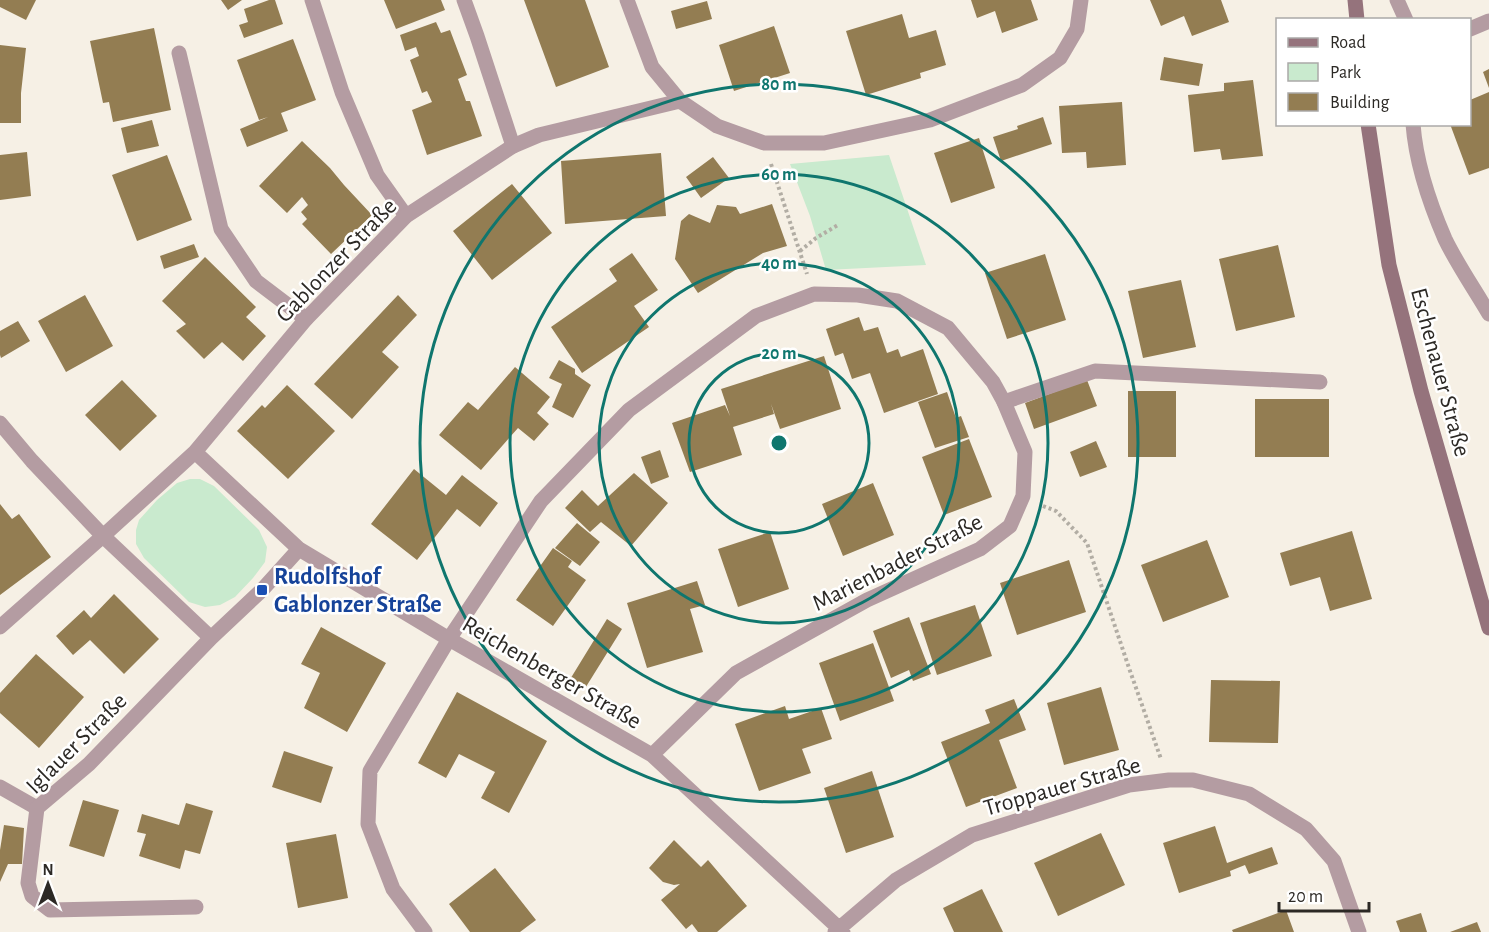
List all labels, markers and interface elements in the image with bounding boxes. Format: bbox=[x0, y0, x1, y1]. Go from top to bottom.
legend bbox=[1276, 18, 1471, 126]
text: Road bbox=[1330, 34, 1366, 52]
text: Park bbox=[1330, 64, 1362, 82]
text: 80 m bbox=[761, 76, 797, 94]
text: Building bbox=[1330, 94, 1390, 112]
text: 60 m bbox=[761, 166, 797, 184]
street label: Gablonzer Straße bbox=[272, 194, 402, 327]
text: 40 m bbox=[761, 255, 797, 273]
street label: Eschenauer Straße bbox=[1406, 285, 1474, 459]
text: 20 m bbox=[761, 345, 797, 363]
centre of rings bbox=[769, 433, 789, 453]
street label: Marienbader Straße bbox=[809, 510, 986, 616]
place label: Rudolfshof Gablonzer Straße bbox=[274, 565, 442, 617]
marker: Rudolfshof Gablonzer Straße bbox=[255, 583, 269, 597]
street label: Reichenberger Straße bbox=[458, 612, 645, 734]
street label: Iglauer Straße bbox=[22, 689, 132, 799]
street label: Troppauer Straße bbox=[981, 753, 1144, 821]
north arrow bbox=[18, 854, 78, 914]
text: N bbox=[42, 862, 54, 878]
scale bar bbox=[1279, 875, 1369, 913]
text: 20 m bbox=[1288, 888, 1323, 906]

